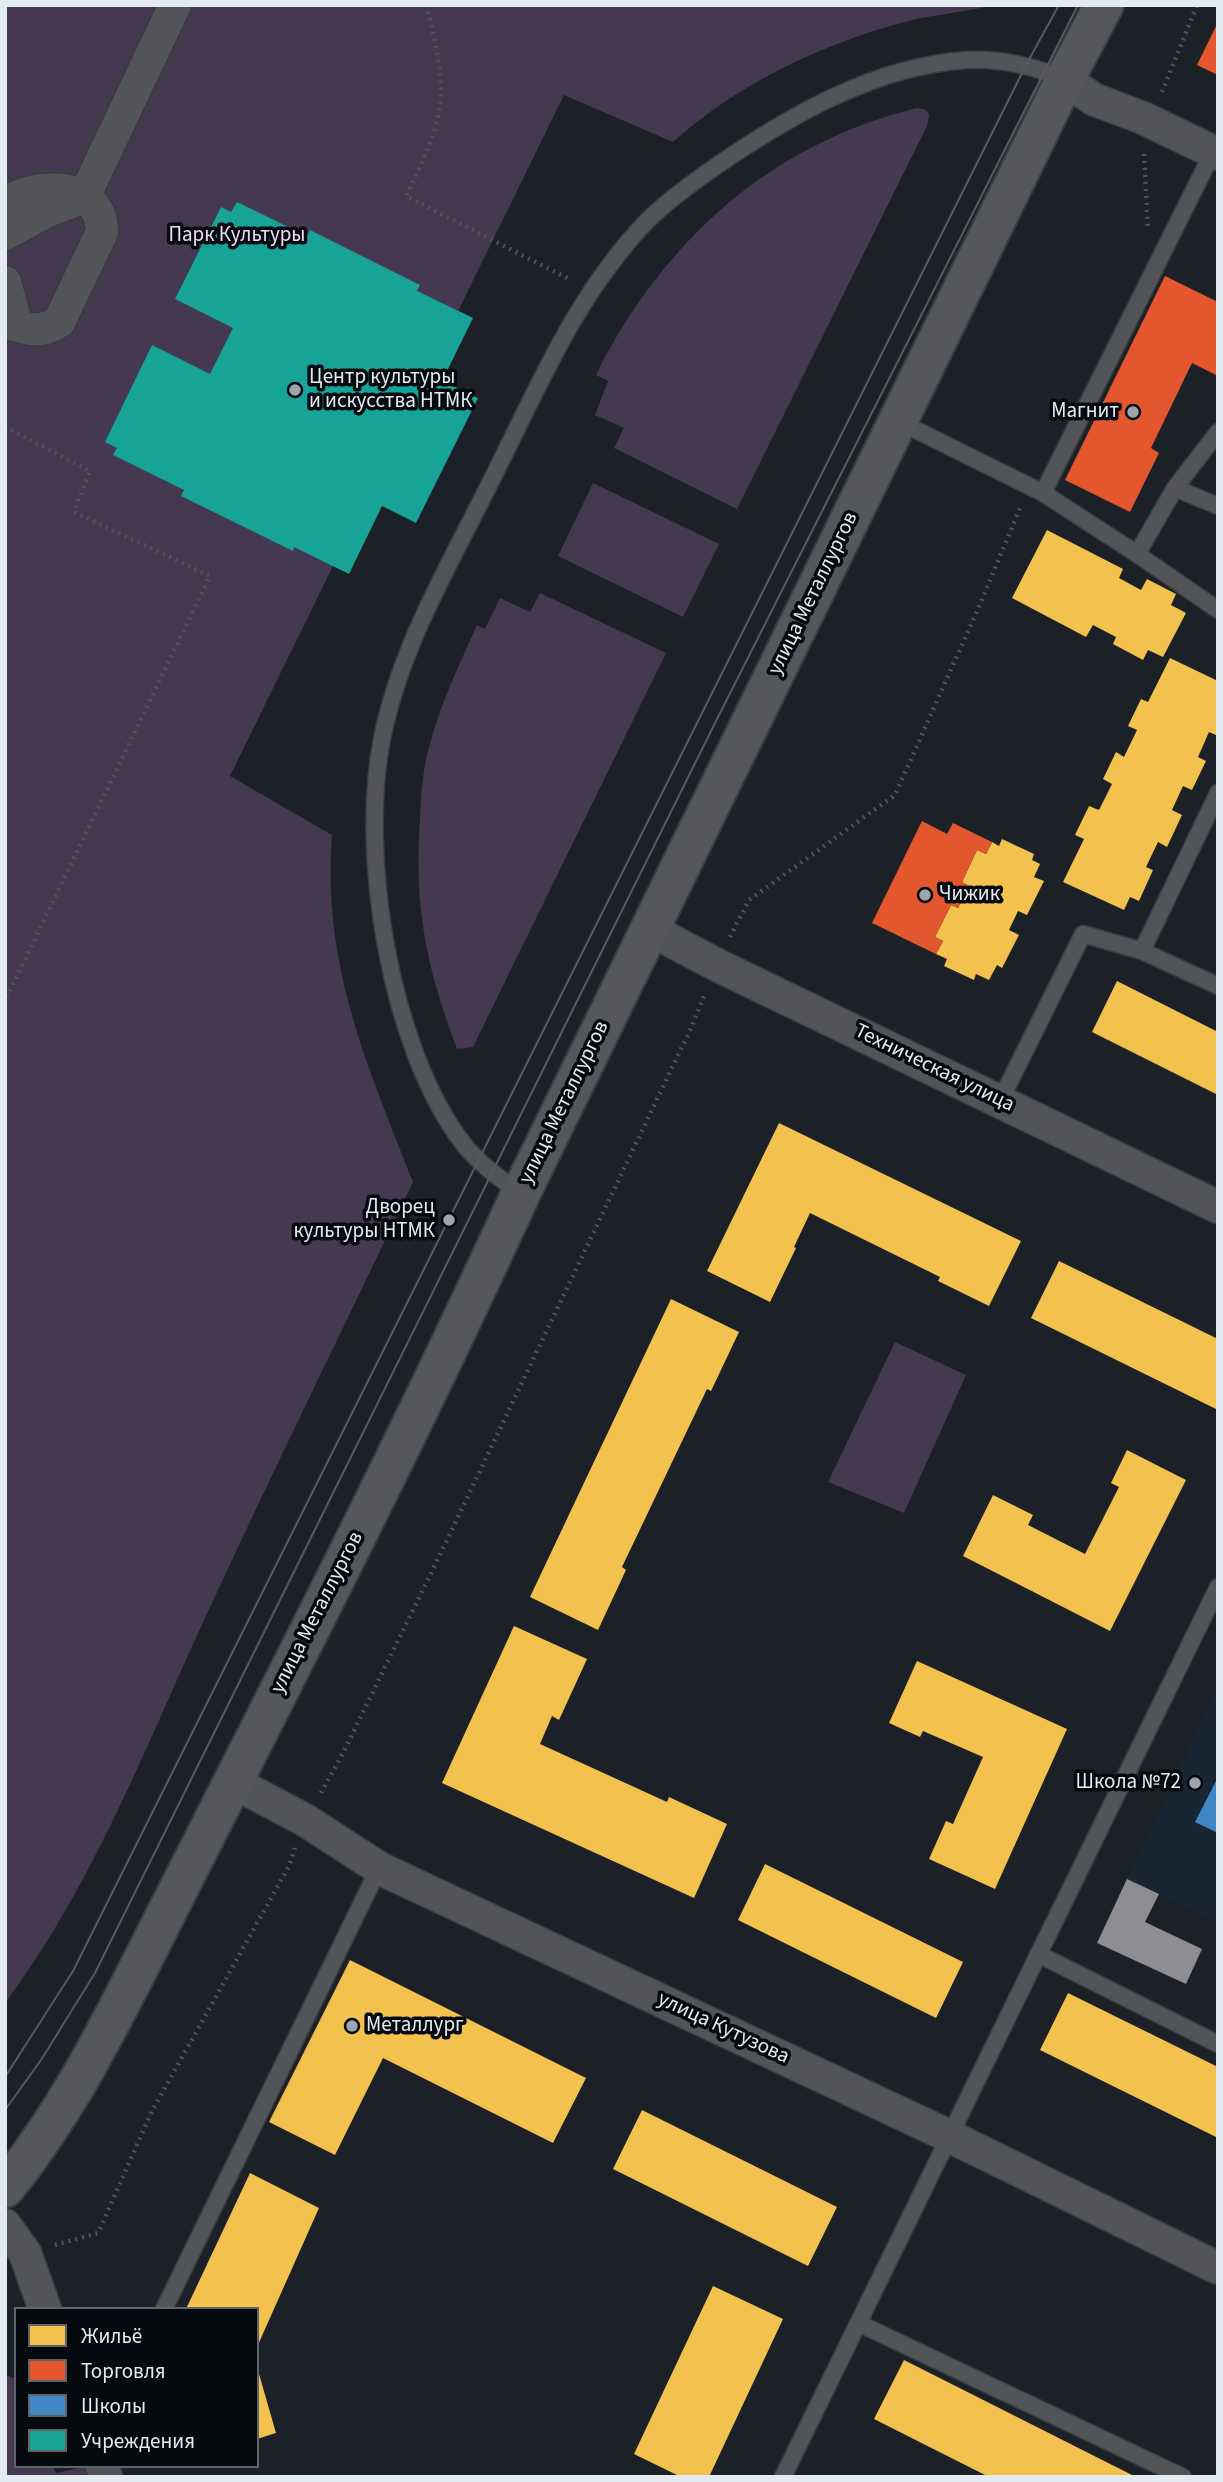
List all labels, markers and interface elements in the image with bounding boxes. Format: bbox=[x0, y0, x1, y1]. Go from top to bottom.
park label: Парк Культуры bbox=[168, 223, 306, 249]
place label: Центр культуры и искусства НТМК bbox=[309, 365, 472, 415]
marker: Центр культуры и искусства НТМК bbox=[287, 382, 303, 398]
place label: Магнит bbox=[1051, 399, 1119, 425]
marker: Магнит bbox=[1125, 404, 1141, 420]
street label: улица Металлургов bbox=[764, 508, 864, 680]
place label: Чижик bbox=[939, 882, 1000, 908]
marker: Чижик bbox=[917, 887, 933, 903]
street label: улица Металлургов bbox=[515, 1017, 615, 1189]
street label: Техническая улица bbox=[850, 1019, 1018, 1119]
place label: Дворец культуры НТМК bbox=[293, 1195, 435, 1245]
marker: Дворец культуры НТМК bbox=[441, 1212, 457, 1228]
street label: улица Металлургов bbox=[266, 1528, 370, 1698]
place label: Школа №72 bbox=[1076, 1770, 1181, 1796]
marker: Школа №72 bbox=[1187, 1775, 1203, 1791]
street label: улица Кутузова bbox=[653, 1988, 793, 2070]
place label: Металлург bbox=[366, 2013, 464, 2039]
marker: Металлург bbox=[344, 2018, 360, 2034]
legend bbox=[14, 2307, 259, 2468]
text: Жильё bbox=[81, 2321, 142, 2351]
text: Торговля bbox=[81, 2356, 166, 2386]
text: Школы bbox=[81, 2391, 146, 2421]
text: Учреждения bbox=[81, 2426, 195, 2456]

